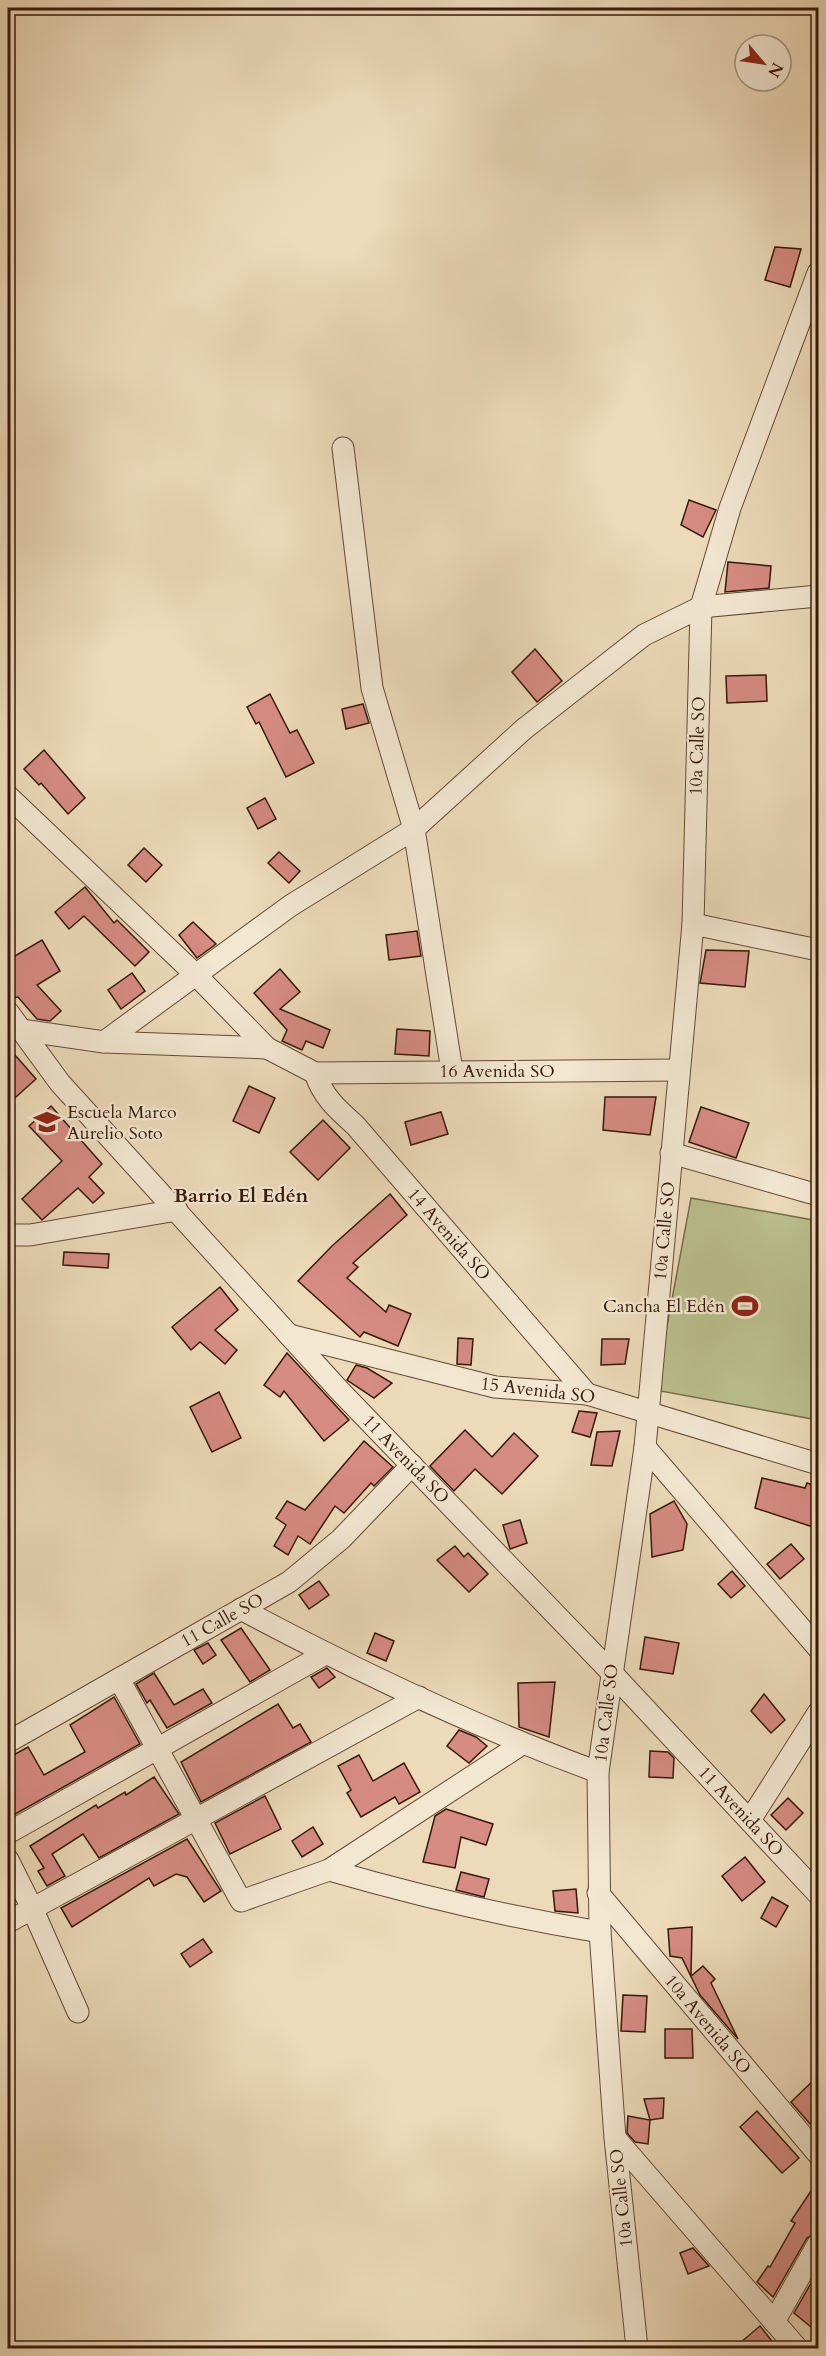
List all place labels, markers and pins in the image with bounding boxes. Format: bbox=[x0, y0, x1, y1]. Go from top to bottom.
place label: Escuela Marco Aurelio Soto bbox=[67, 1100, 177, 1146]
school or university icon: Escuela Marco Aurelio Soto bbox=[32, 1107, 62, 1137]
sports icon: Cancha El Edén bbox=[730, 1291, 760, 1321]
place label: Cancha El Edén bbox=[603, 1294, 726, 1319]

